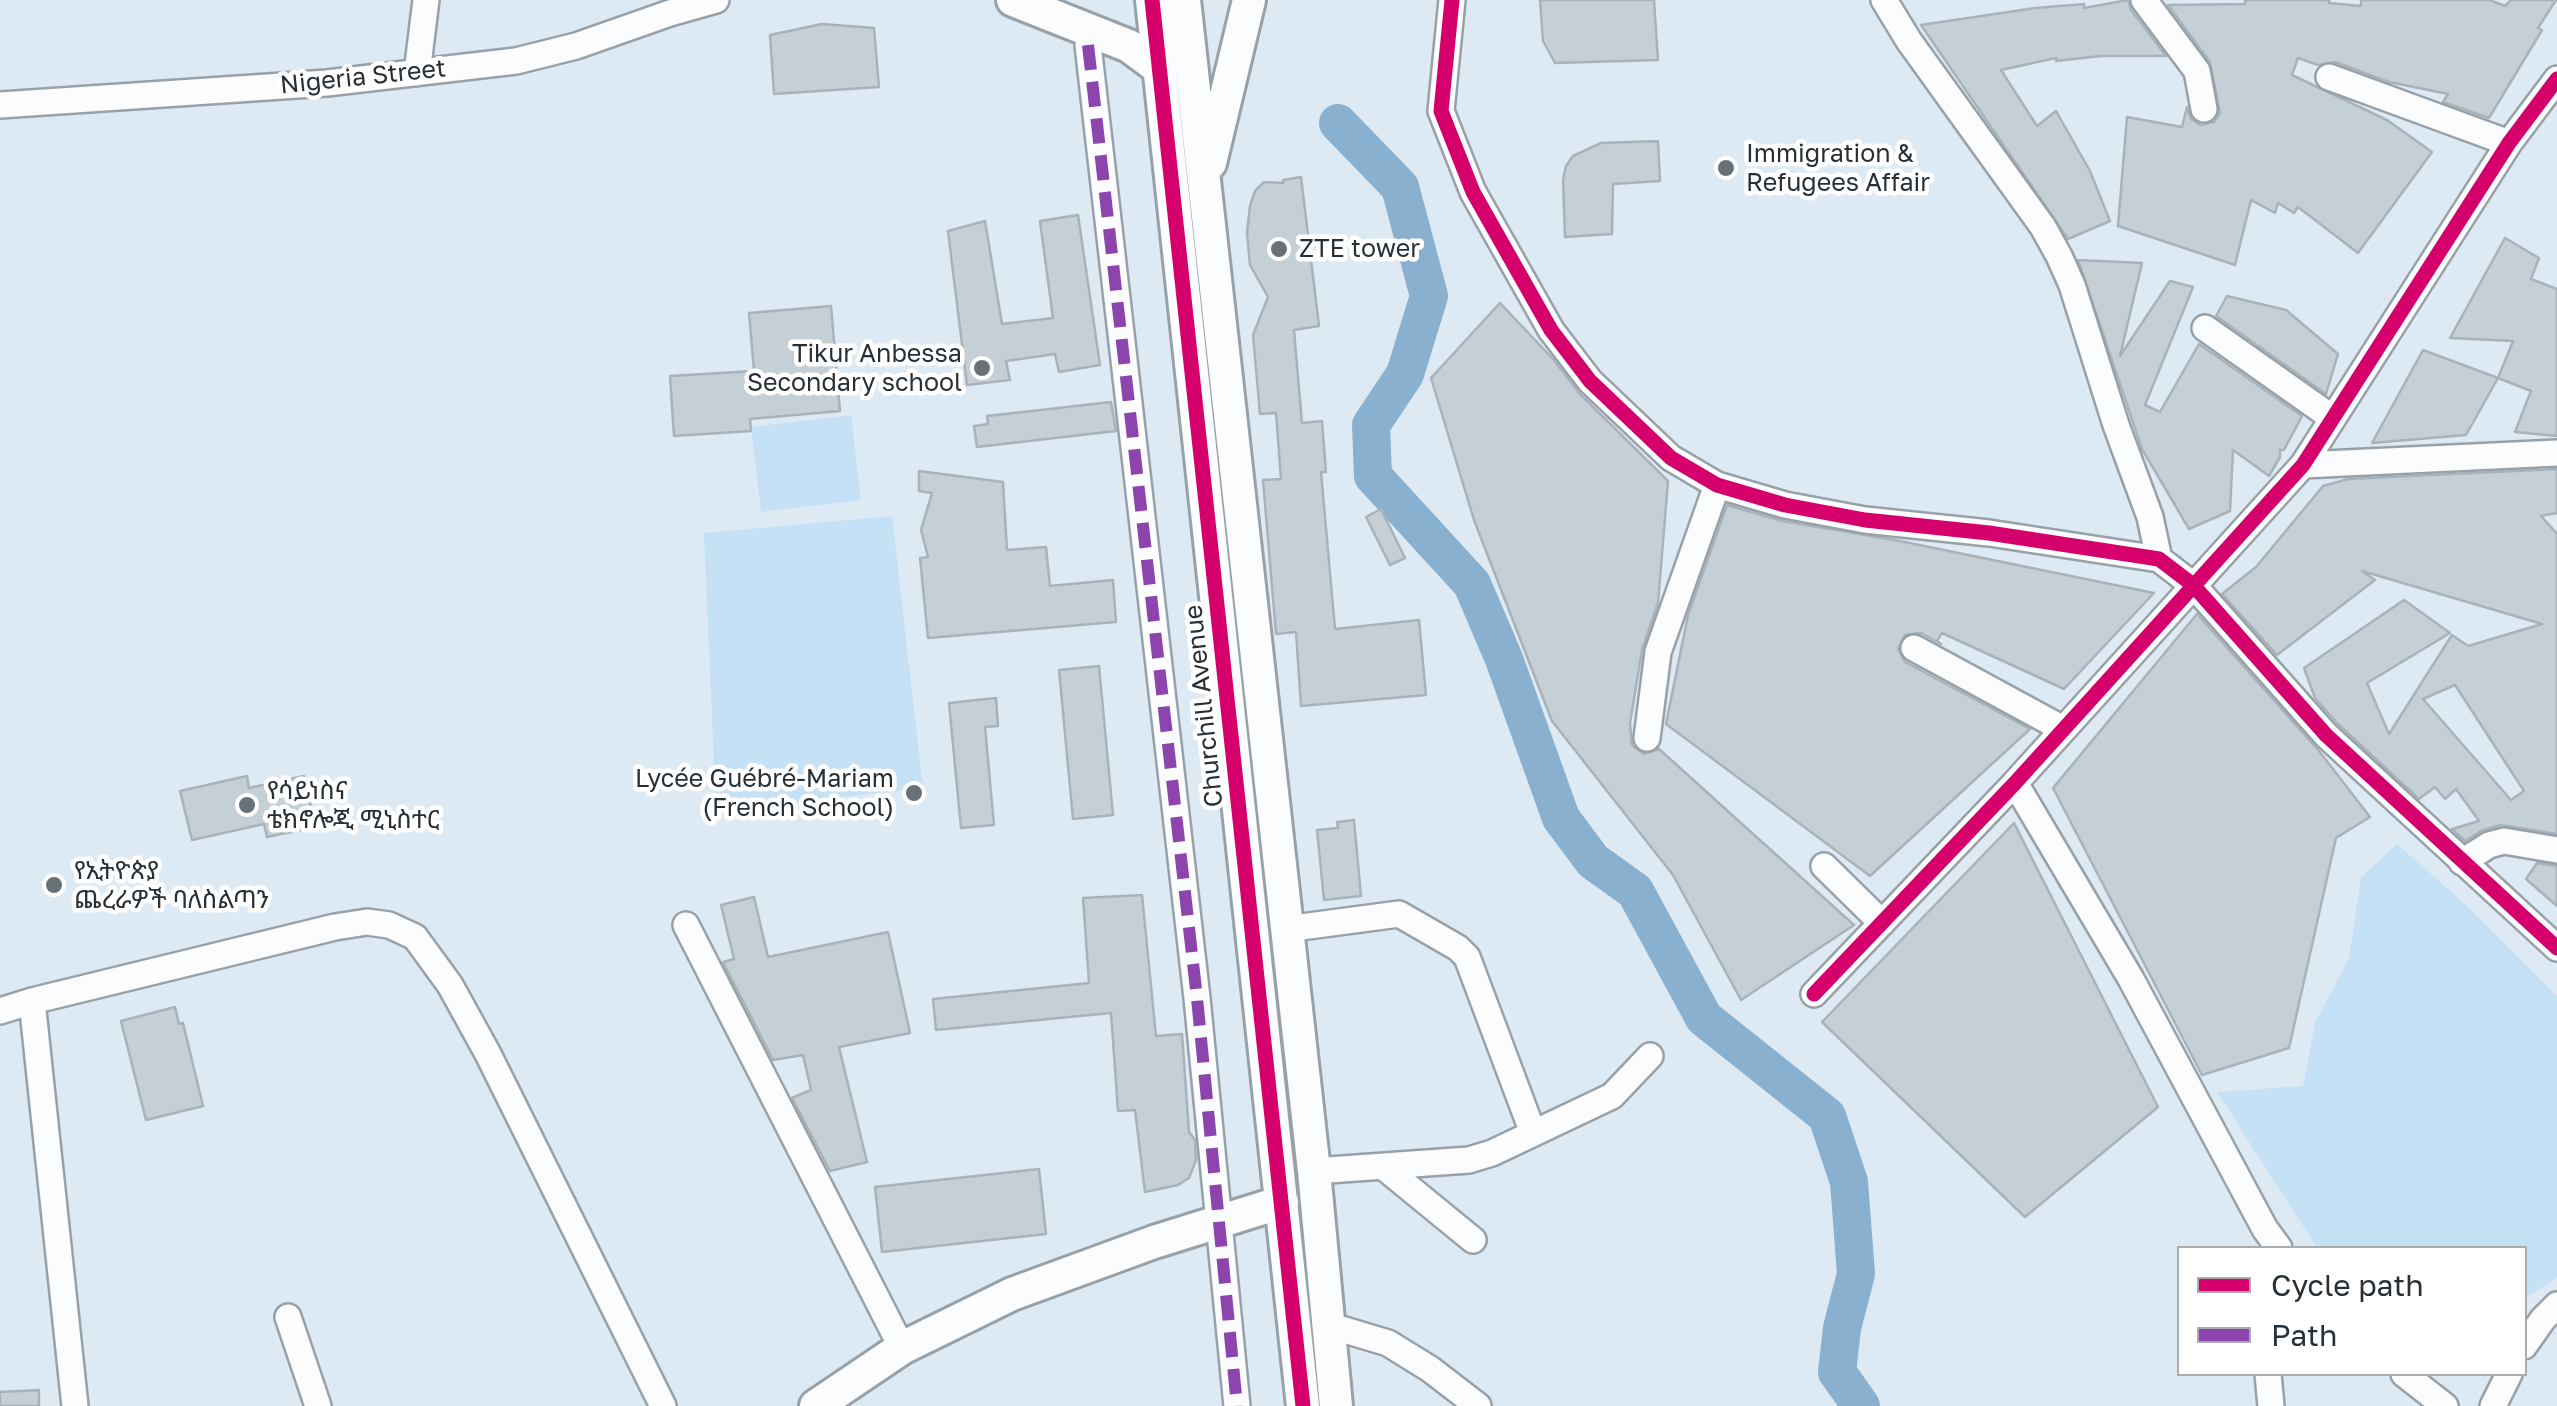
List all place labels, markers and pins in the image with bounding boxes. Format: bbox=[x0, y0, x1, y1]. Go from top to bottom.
place label: Immigration & Refugees Affair bbox=[1746, 139, 1930, 198]
marker: Immigration & Refugees Affair bbox=[1715, 157, 1737, 179]
place label: ZTE tower bbox=[1299, 234, 1420, 264]
marker: ZTE tower bbox=[1268, 238, 1290, 260]
place label: Tikur Anbessa Secondary school bbox=[747, 339, 962, 398]
marker: Tikur Anbessa Secondary school bbox=[971, 357, 993, 379]
place label: Lycée Guébré-Mariam (French School) bbox=[635, 764, 894, 823]
place label: የሳይነስና ቴክኖሎጂ ሚኒስተር bbox=[267, 776, 440, 835]
marker: Lycée Guébré-Mariam (French School) bbox=[903, 782, 925, 804]
marker: የሳይነስና ቴክኖሎጂ ሚኒስተር bbox=[236, 794, 258, 816]
place label: የኢትዮጵያ ጨረራዎች ባለስልጣን bbox=[74, 856, 269, 915]
marker: የኢትዮጵያ ጨረራዎች ባለስልጣን bbox=[43, 874, 65, 896]

